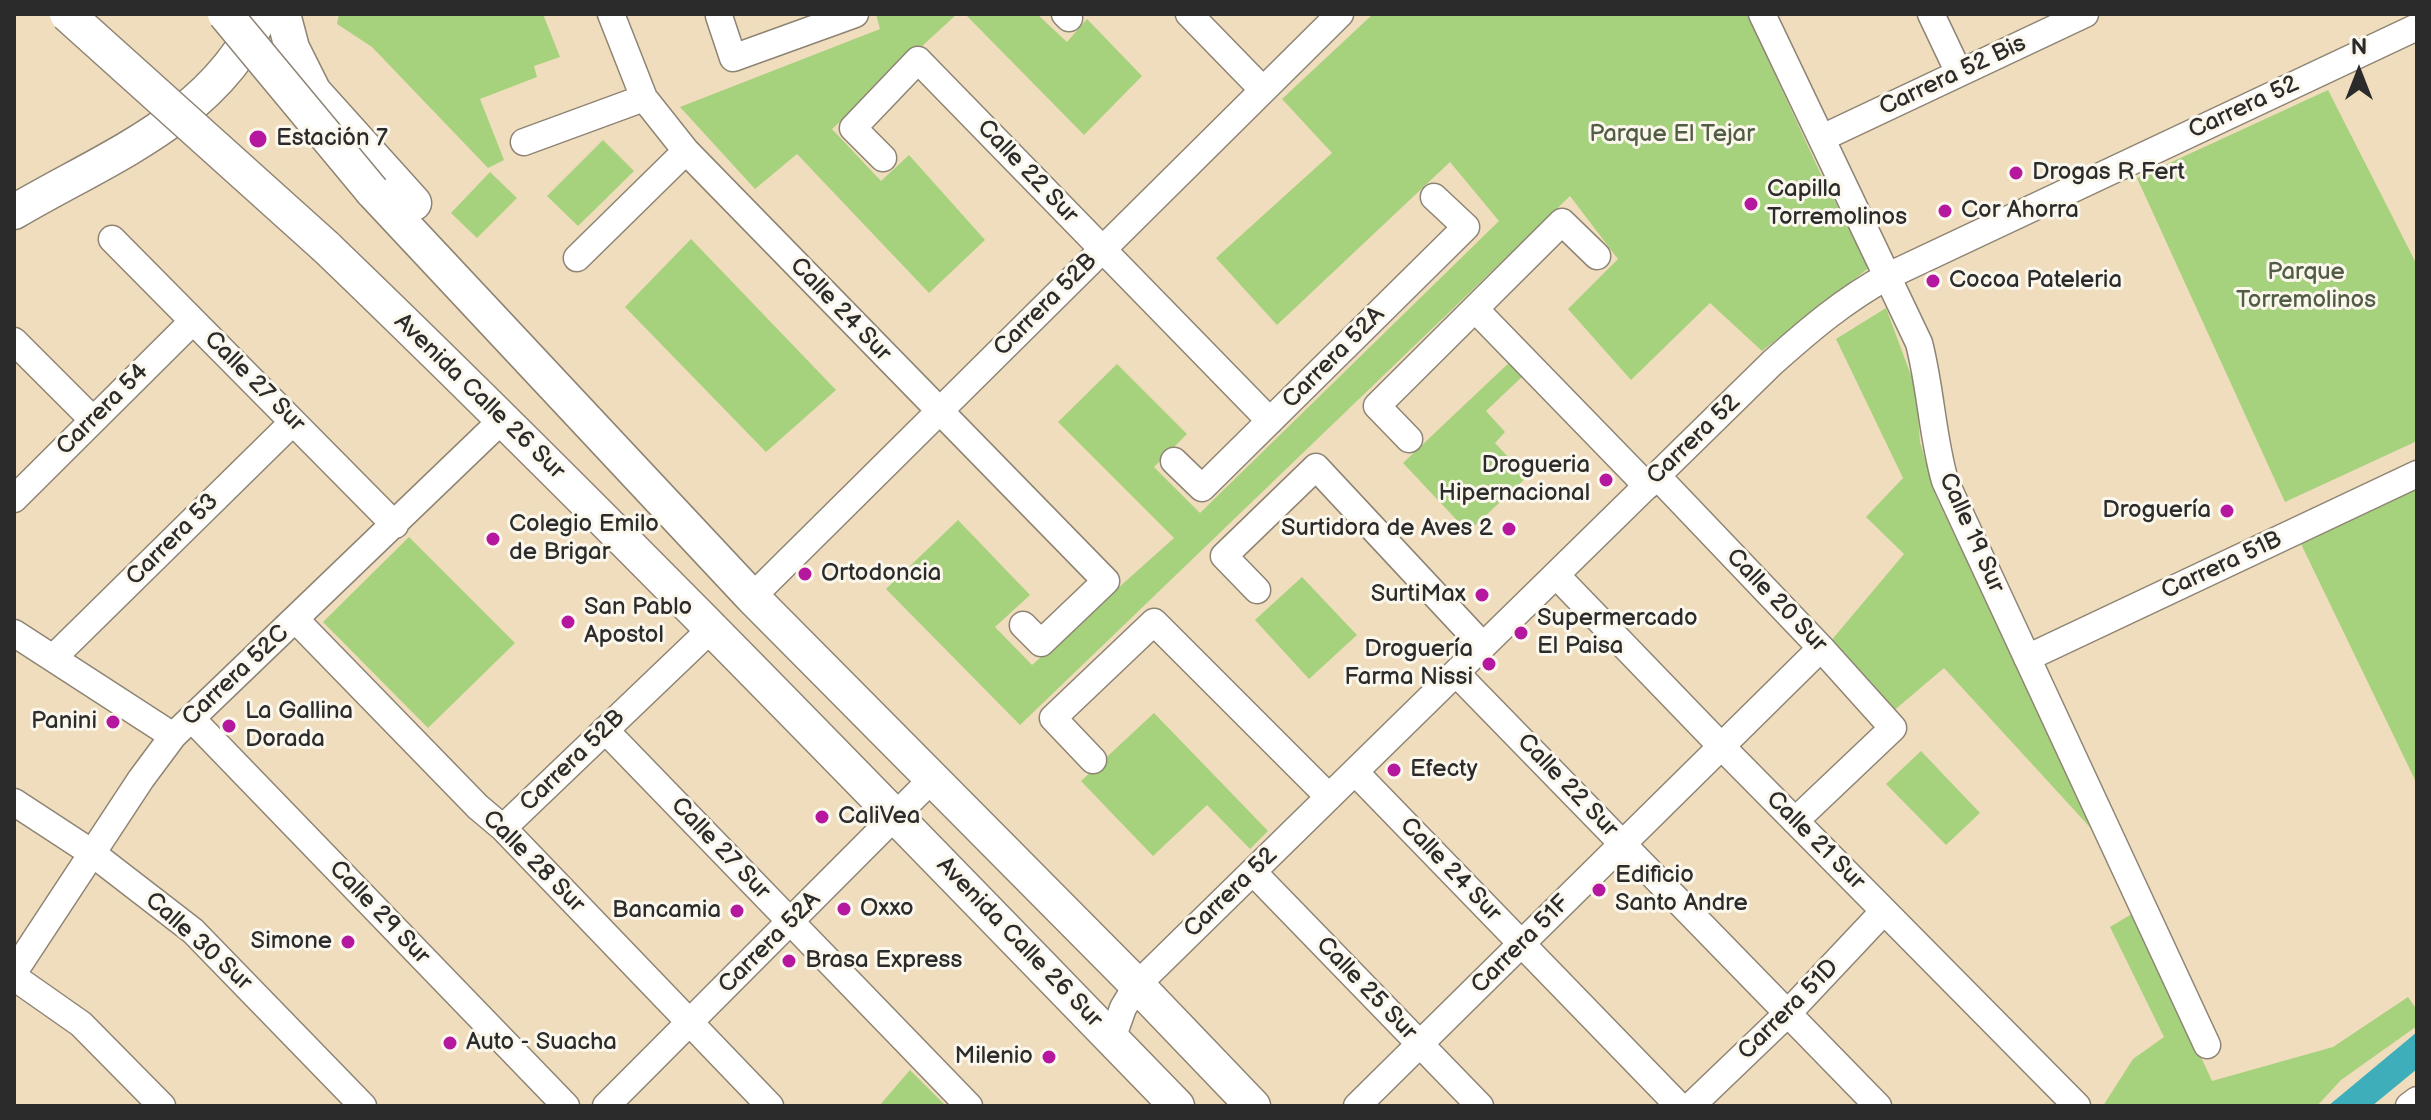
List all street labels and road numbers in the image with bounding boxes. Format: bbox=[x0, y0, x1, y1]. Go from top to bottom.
street label: Carrera 52 Bis bbox=[1875, 29, 2031, 123]
street label: Carrera 52 bbox=[2184, 70, 2304, 146]
street label: Calle 22 Sur bbox=[970, 114, 1084, 230]
street label: Carrera 52B bbox=[988, 247, 1104, 363]
street label: Calle 24 Sur bbox=[783, 252, 897, 368]
street label: Carrera 52A bbox=[1277, 301, 1391, 415]
street label: Avenida Calle 26 Sur bbox=[388, 308, 570, 486]
street label: Calle 27 Sur bbox=[198, 326, 310, 438]
street label: Carrera 54 bbox=[51, 358, 155, 462]
street label: Carrera 52 bbox=[1642, 389, 1746, 491]
street label: Calle 19 Sur bbox=[1932, 469, 2010, 597]
street label: Carrera 53 bbox=[121, 488, 225, 592]
street label: Carrera 51B bbox=[2157, 526, 2287, 606]
street label: Calle 20 Sur bbox=[1719, 543, 1833, 659]
street label: Carrera 52C bbox=[177, 619, 295, 733]
street label: Carrera 52B bbox=[515, 704, 631, 818]
street label: Calle 22 Sur bbox=[1510, 728, 1624, 844]
street label: Calle 21 Sur bbox=[1760, 786, 1870, 896]
street label: Calle 27 Sur bbox=[664, 792, 776, 906]
street label: Calle 28 Sur bbox=[476, 805, 590, 919]
street label: Calle 24 Sur bbox=[1393, 812, 1507, 928]
street label: Carrera 52 bbox=[1179, 842, 1283, 944]
street label: Avenida Calle 26 Sur bbox=[930, 852, 1108, 1034]
street label: Calle 29 Sur bbox=[322, 855, 436, 971]
street label: Carrera 52A bbox=[713, 886, 827, 1000]
street label: Calle 30 Sur bbox=[139, 887, 257, 997]
street label: Carrera 51F bbox=[1466, 890, 1576, 1000]
street label: Calle 25 Sur bbox=[1310, 931, 1422, 1047]
street label: Carrera 51D bbox=[1733, 954, 1845, 1066]

